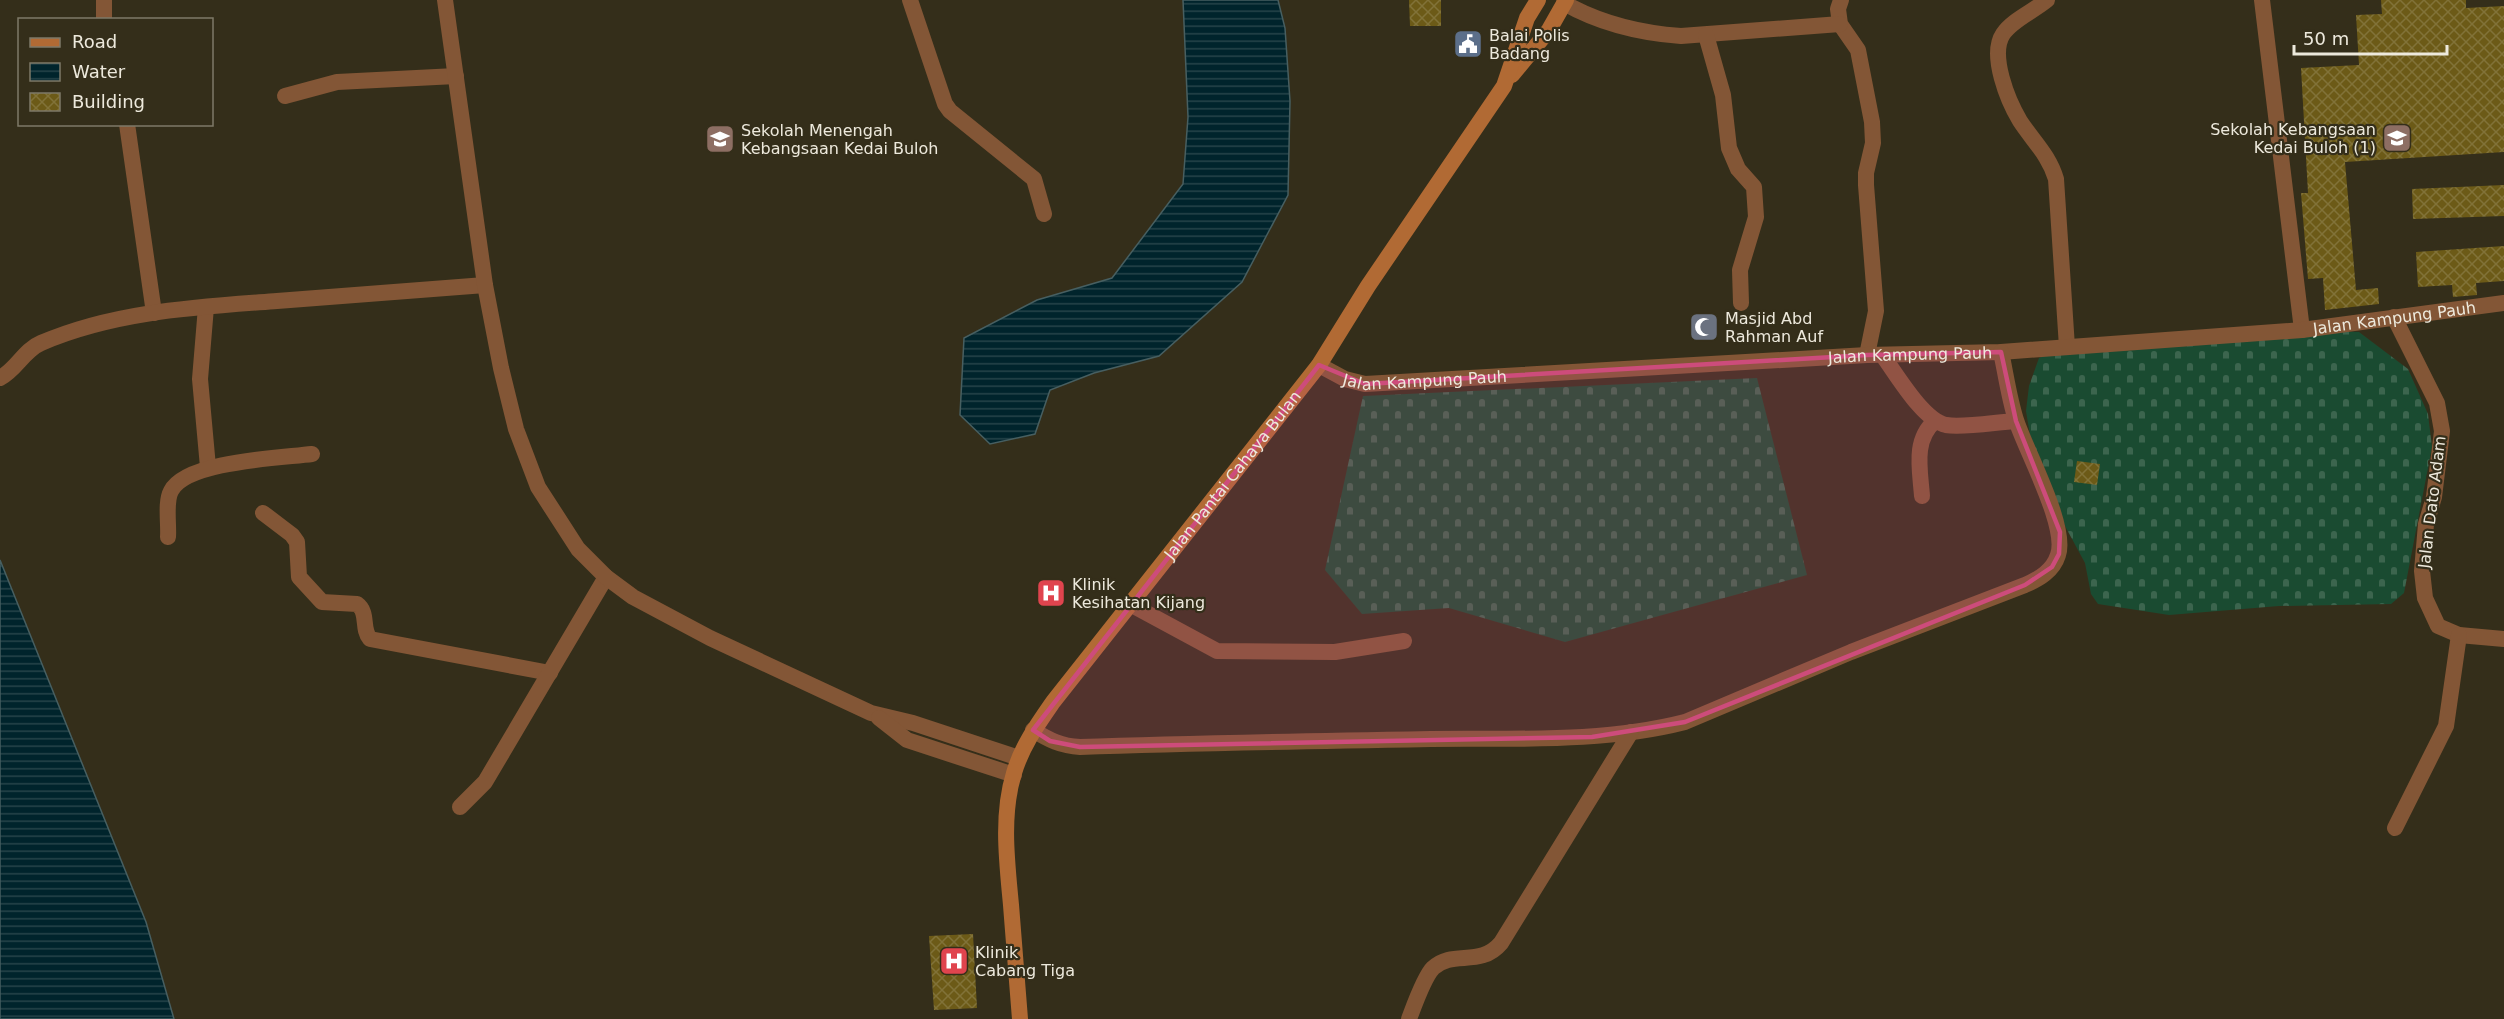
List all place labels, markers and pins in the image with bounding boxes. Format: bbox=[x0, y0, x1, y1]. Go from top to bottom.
place label: Balai Polis Badang bbox=[1489, 26, 1570, 63]
public building icon: Balai Polis Badang bbox=[1452, 28, 1484, 60]
place label: Sekolah Kebangsaan Kedai Buloh (1) bbox=[2210, 120, 2376, 157]
place label: Sekolah Menengah Kebangsaan Kedai Buloh bbox=[741, 121, 939, 158]
school or university icon: Sekolah Kebangsaan Kedai Buloh (1) bbox=[2381, 122, 2413, 154]
school or university icon: Sekolah Menengah Kebangsaan Kedai Buloh bbox=[704, 123, 736, 155]
place label: Masjid Abd Rahman Auf bbox=[1725, 309, 1823, 346]
mosque icon: Masjid Abd Rahman Auf bbox=[1688, 311, 1720, 343]
place label: Klinik Kesihatan Kijang bbox=[1072, 575, 1205, 612]
hospital icon: Klinik Kesihatan Kijang bbox=[1035, 577, 1067, 609]
place label: Klinik Cabang Tiga bbox=[975, 943, 1075, 980]
hospital icon: Klinik Cabang Tiga bbox=[938, 945, 970, 977]

